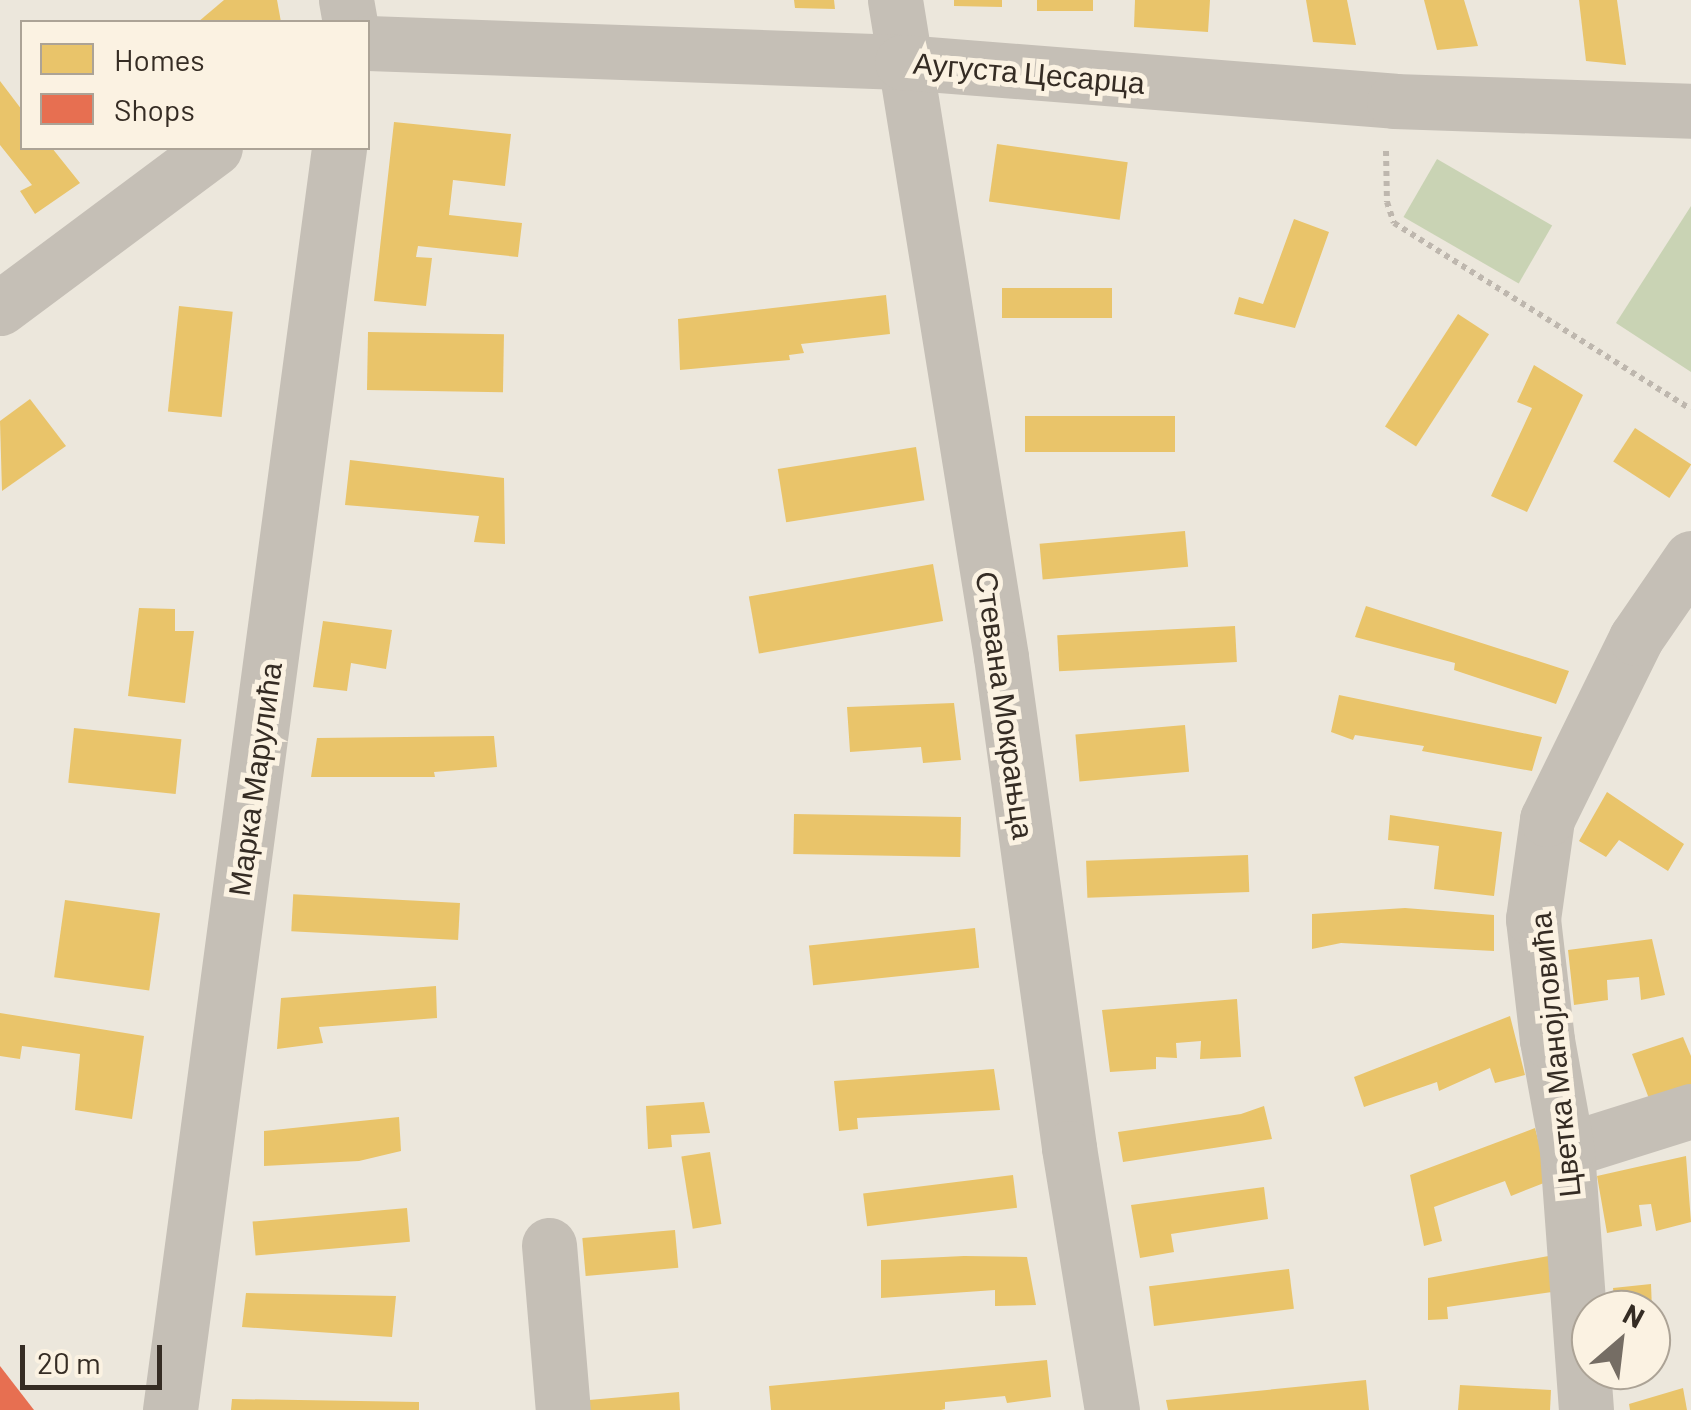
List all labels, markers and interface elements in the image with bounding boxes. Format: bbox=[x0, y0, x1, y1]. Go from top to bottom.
legend bbox=[20, 20, 370, 150]
text: Homes bbox=[114, 41, 205, 77]
street label: Аугуста Цесарца bbox=[912, 44, 1146, 100]
text: Shops bbox=[114, 91, 195, 127]
street label: Стевана Мокрањца bbox=[969, 569, 1043, 841]
street label: Марка Марулића bbox=[220, 660, 288, 898]
street label: Цветка Манојловића bbox=[1521, 911, 1587, 1199]
north arrow bbox=[1571, 1290, 1671, 1390]
text: N bbox=[1618, 1296, 1650, 1335]
scale bar bbox=[25, 1325, 168, 1387]
text: 20 m bbox=[37, 1344, 101, 1380]

